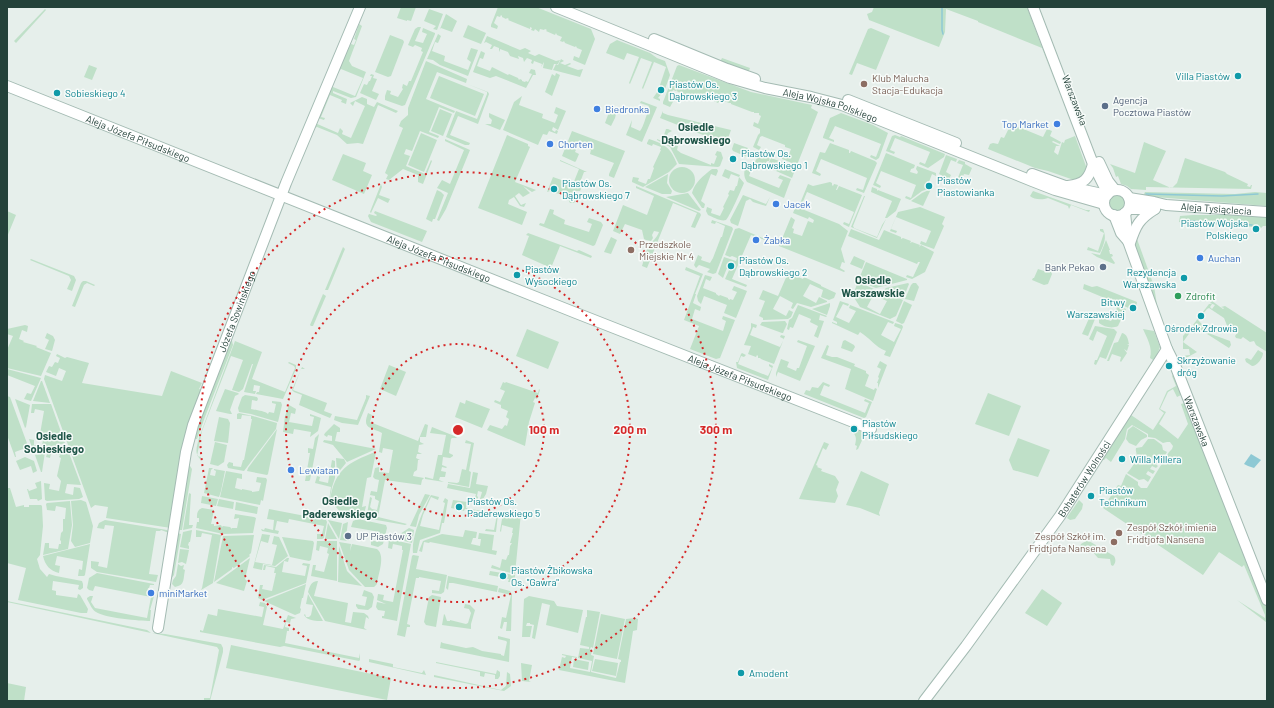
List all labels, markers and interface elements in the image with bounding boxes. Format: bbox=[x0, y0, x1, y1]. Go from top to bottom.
place label: Villa Piastów bbox=[1176, 70, 1230, 82]
marker: Villa Piastów bbox=[1233, 71, 1243, 81]
place label: Klub Malucha Stacja-Edukacja bbox=[872, 72, 943, 96]
street label: Warszawska bbox=[1060, 73, 1090, 127]
place label: Piastów Os. Dąbrowskiego 3 bbox=[669, 78, 737, 102]
marker: Klub Malucha Stacja-Edukacja bbox=[859, 79, 869, 89]
marker: Piastów Os. Dąbrowskiego 3 bbox=[656, 85, 666, 95]
street label: Aleja Wojska Polskiego bbox=[782, 86, 880, 125]
place label: Sobieskiego 4 bbox=[65, 87, 126, 99]
marker: Sobieskiego 4 bbox=[52, 88, 62, 98]
place label: Agencja Pocztowa Piastów bbox=[1113, 94, 1191, 118]
marker: Agencja Pocztowa Piastów bbox=[1100, 101, 1110, 111]
place label: Biedronka bbox=[605, 103, 649, 115]
marker: Biedronka bbox=[592, 104, 602, 114]
street label: Aleja Józefa Piłsudskiego bbox=[84, 112, 192, 164]
place label: Top Market bbox=[1001, 118, 1049, 130]
marker: Top Market bbox=[1052, 119, 1062, 129]
district label: Osiedle Dąbrowskiego bbox=[661, 120, 731, 146]
place label: Chorten bbox=[558, 138, 593, 150]
marker: Chorten bbox=[545, 139, 555, 149]
place label: Piastów Os. Dąbrowskiego 1 bbox=[741, 147, 807, 171]
marker: Piastów Os. Dąbrowskiego 1 bbox=[728, 154, 738, 164]
place label: Piastów Piastowianka bbox=[937, 174, 994, 198]
place label: Piastów Os. Dąbrowskiego 7 bbox=[562, 177, 630, 201]
marker: Piastów Piastowianka bbox=[924, 181, 934, 191]
marker: Piastów Os. Dąbrowskiego 7 bbox=[549, 184, 559, 194]
place label: Jacek bbox=[784, 198, 810, 210]
marker: Jacek bbox=[771, 199, 781, 209]
street label: Aleja Tysiąclecia bbox=[1180, 200, 1252, 217]
place label: Piastów Wojska Polskiego bbox=[1181, 217, 1248, 241]
marker: Piastów Wojska Polskiego bbox=[1251, 224, 1261, 234]
street label: Aleja Józefa Piłsudskiego bbox=[385, 232, 493, 284]
place label: Żabka bbox=[764, 234, 790, 246]
marker: Żabka bbox=[751, 235, 761, 245]
place label: Przedszkole Miejskie Nr 4 bbox=[639, 238, 694, 262]
marker: Przedszkole Miejskie Nr 4 bbox=[626, 245, 636, 255]
place label: Auchan bbox=[1208, 252, 1241, 264]
marker: Auchan bbox=[1195, 253, 1205, 263]
place label: Piastów Os. Dąbrowskiego 2 bbox=[739, 254, 807, 278]
marker: Piastów Os. Dąbrowskiego 2 bbox=[726, 261, 736, 271]
place label: Bank Pekao bbox=[1045, 261, 1095, 273]
marker: Bank Pekao bbox=[1098, 262, 1108, 272]
place label: Piastów Wysockiego bbox=[525, 263, 577, 287]
place label: Rezydencja Warszawska bbox=[1123, 266, 1176, 290]
street label: Józefa Sowińskiego bbox=[216, 269, 258, 354]
marker: Piastów Wysockiego bbox=[512, 270, 522, 280]
district label: Osiedle Warszawskie bbox=[841, 273, 905, 299]
marker: Rezydencja Warszawska bbox=[1179, 273, 1189, 283]
place label: Zdrofit bbox=[1186, 290, 1216, 302]
marker: Zdrofit bbox=[1173, 291, 1183, 301]
place label: Bitwy Warszawskiej bbox=[1067, 296, 1125, 320]
marker: Bitwy Warszawskiej bbox=[1128, 303, 1138, 313]
marker: Ośrodek Zdrowia bbox=[1196, 311, 1206, 321]
place label: Ośrodek Zdrowia bbox=[1165, 322, 1237, 334]
street label: Aleja Józefa Piłsudskiego bbox=[686, 352, 794, 403]
place label: Skrzyżowanie dróg bbox=[1177, 354, 1236, 378]
marker: Skrzyżowanie dróg bbox=[1164, 361, 1174, 371]
street label: Warszawska bbox=[1182, 394, 1212, 448]
place label: Piastów Piłsudskiego bbox=[862, 417, 918, 441]
text: 100 m bbox=[529, 422, 559, 436]
text: 200 m bbox=[614, 422, 646, 436]
text: 300 m bbox=[700, 422, 732, 436]
centre of rings bbox=[451, 423, 465, 437]
marker: Piastów Piłsudskiego bbox=[849, 424, 859, 434]
district label: Osiedle Sobieskiego bbox=[24, 429, 84, 455]
street label: Bohaterów Wolności bbox=[1055, 438, 1113, 519]
place label: Willa Millera bbox=[1130, 453, 1181, 465]
marker: Willa Millera bbox=[1117, 454, 1127, 464]
place label: Lewiatan bbox=[299, 464, 339, 476]
marker: Lewiatan bbox=[286, 465, 296, 475]
place label: Piastów Technikum bbox=[1099, 484, 1147, 508]
marker: Piastów Technikum bbox=[1086, 491, 1096, 501]
district label: Osiedle Paderewskiego bbox=[303, 494, 377, 520]
place label: Piastów Os. Paderewskiego 5 bbox=[467, 495, 540, 519]
marker: Piastów Os. Paderewskiego 5 bbox=[454, 502, 464, 512]
place label: Zespół Szkół imienia Fridtjofa Nansena bbox=[1127, 521, 1216, 545]
marker: Zespół Szkół imienia Fridtjofa Nansena bbox=[1114, 528, 1124, 538]
place label: UP Piastów 3 bbox=[356, 530, 412, 542]
place label: Zespół Szkół im. Fridtjofa Nansena bbox=[1029, 530, 1106, 554]
marker: UP Piastów 3 bbox=[343, 531, 353, 541]
marker: Zespół Szkół im. Fridtjofa Nansena bbox=[1109, 537, 1119, 547]
place label: Piastów Żbikowska Os. "Gawra" bbox=[511, 564, 593, 588]
marker: Piastów Żbikowska Os. "Gawra" bbox=[498, 571, 508, 581]
place label: miniMarket bbox=[159, 587, 208, 599]
marker: miniMarket bbox=[146, 588, 156, 598]
place label: Amodent bbox=[749, 667, 789, 679]
marker: Amodent bbox=[736, 668, 746, 678]

